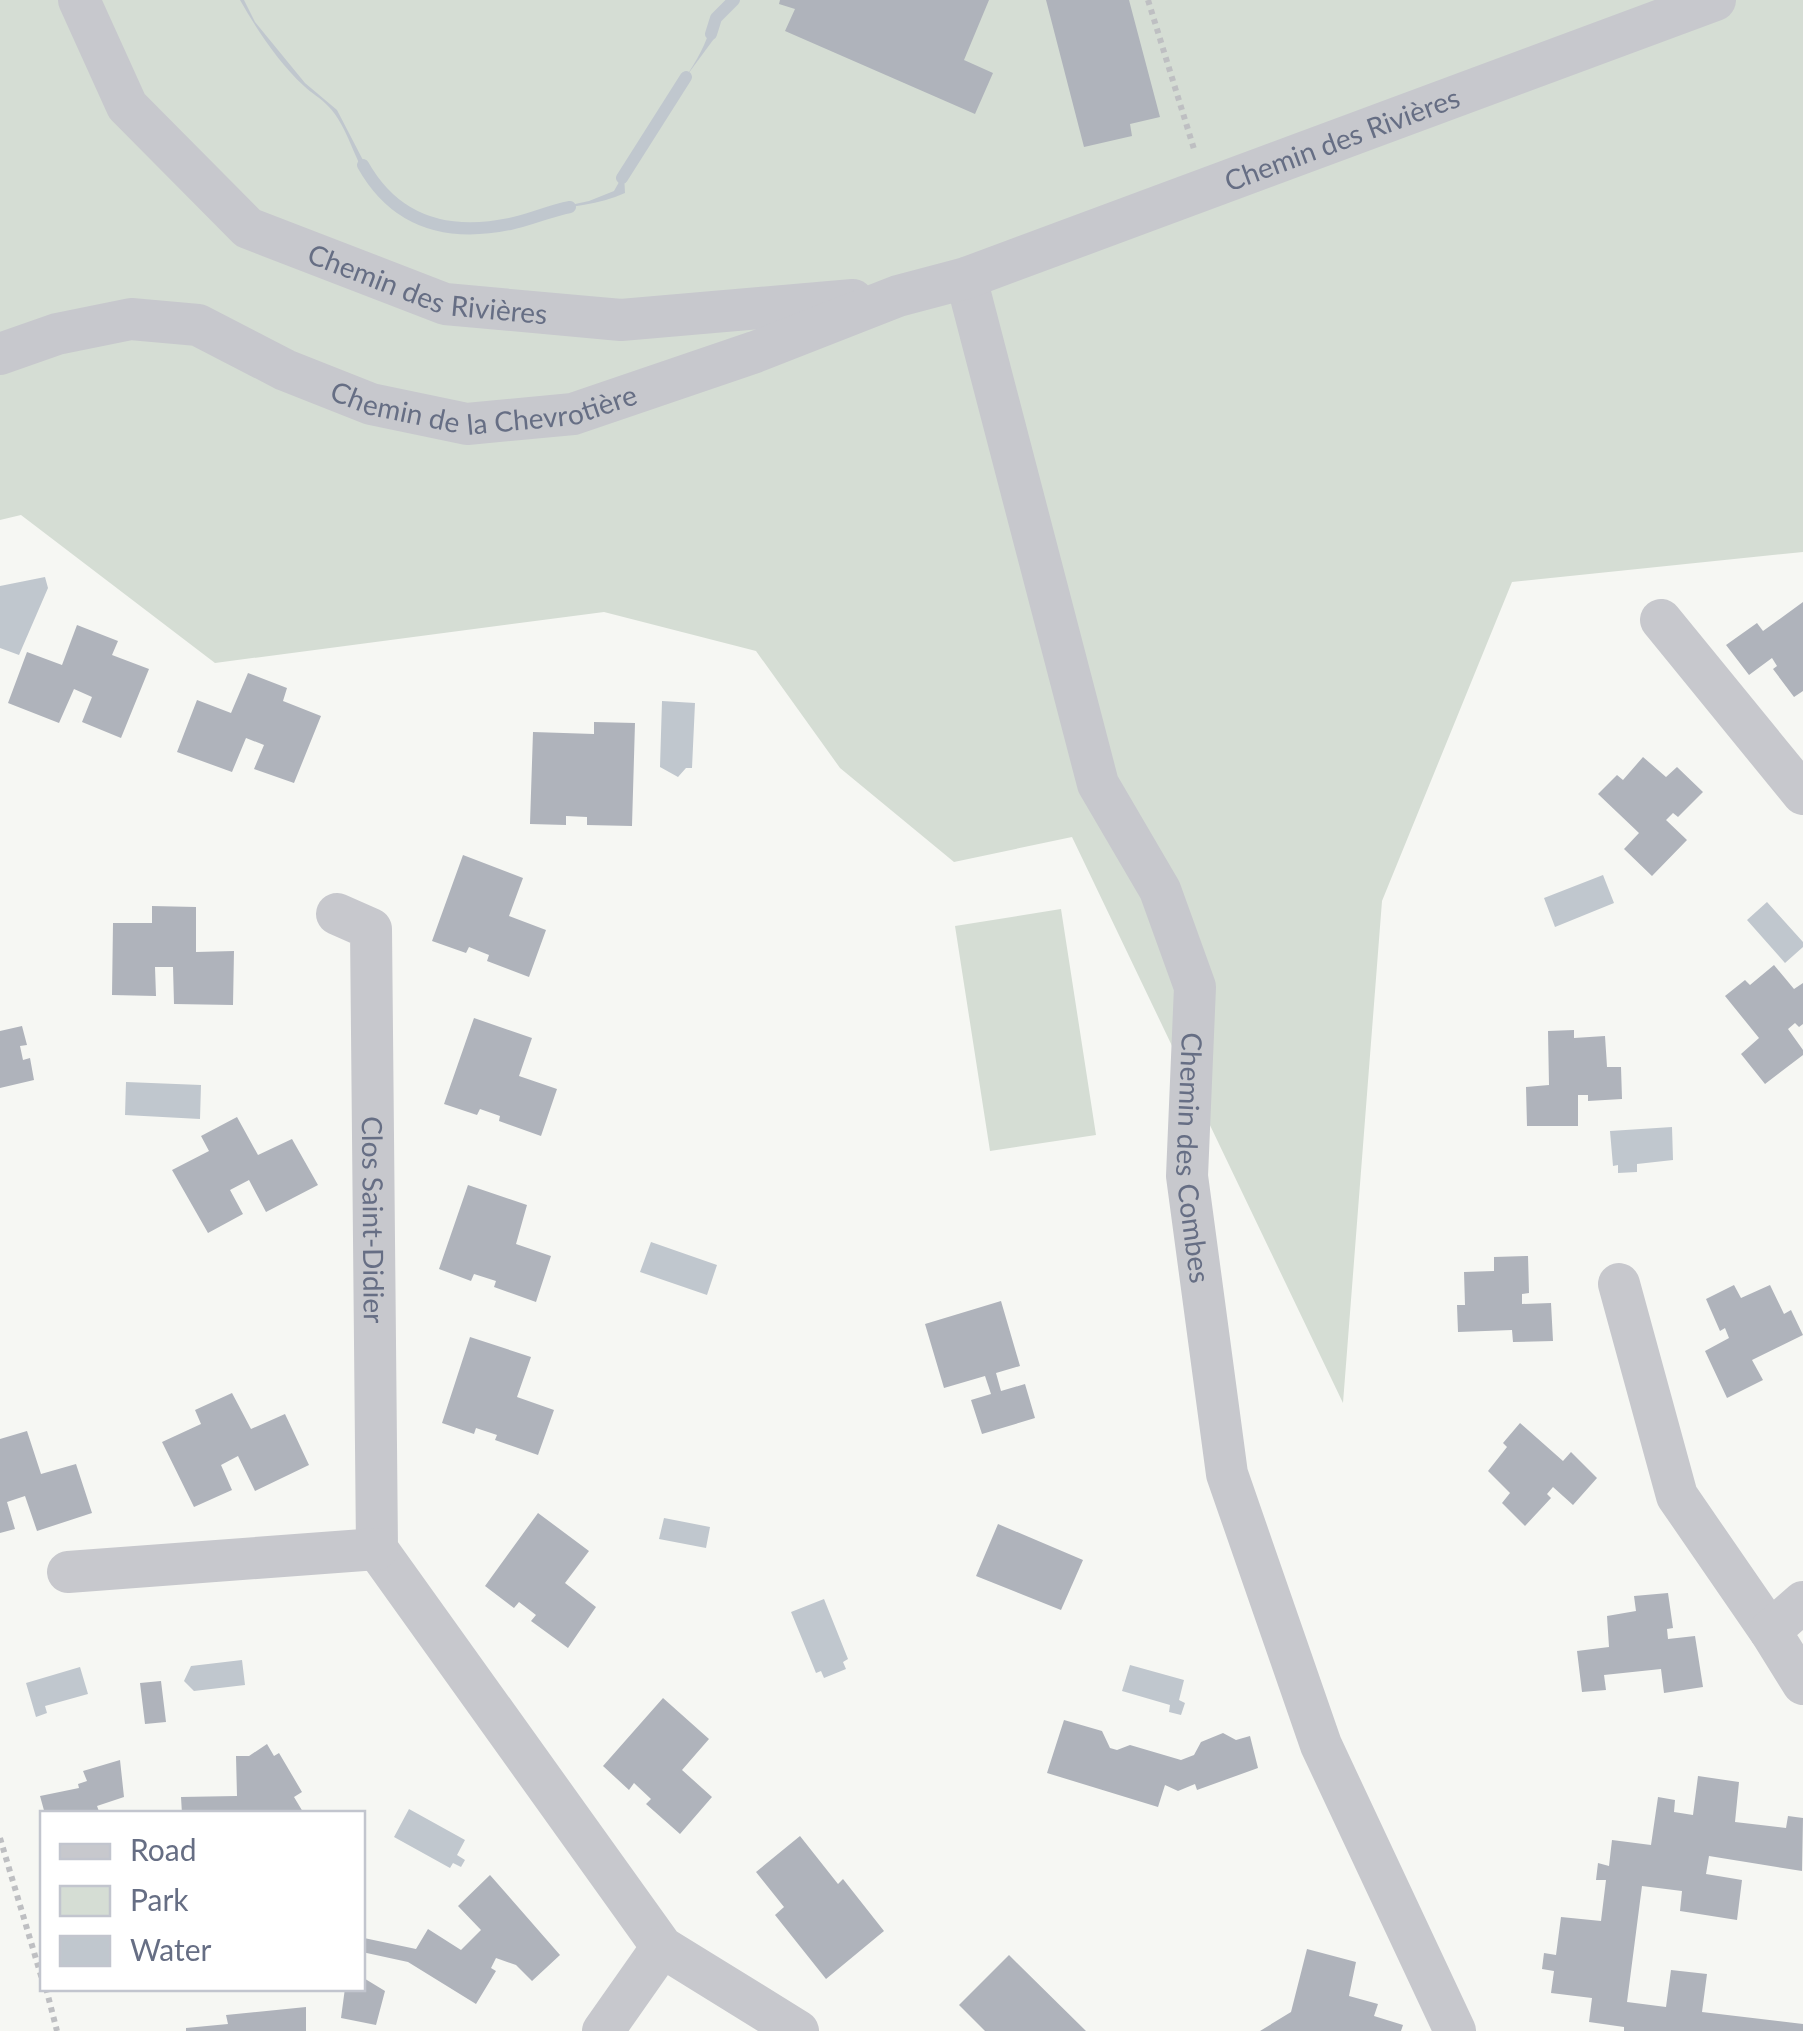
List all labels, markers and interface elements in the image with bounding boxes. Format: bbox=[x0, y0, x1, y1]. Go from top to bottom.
street label: Chemin des Rivières bbox=[1219, 79, 1464, 198]
street label: Chemin des Rivières bbox=[303, 236, 549, 330]
street label: Chemin de la Chevrotière bbox=[326, 373, 641, 441]
street label: Chemin des Combes bbox=[1170, 1032, 1218, 1285]
street label: Clos Saint-Didier bbox=[356, 1116, 392, 1324]
legend bbox=[40, 1811, 365, 1991]
text: Road bbox=[130, 1831, 197, 1867]
text: Park bbox=[130, 1881, 189, 1917]
text: Water bbox=[130, 1931, 212, 1967]

